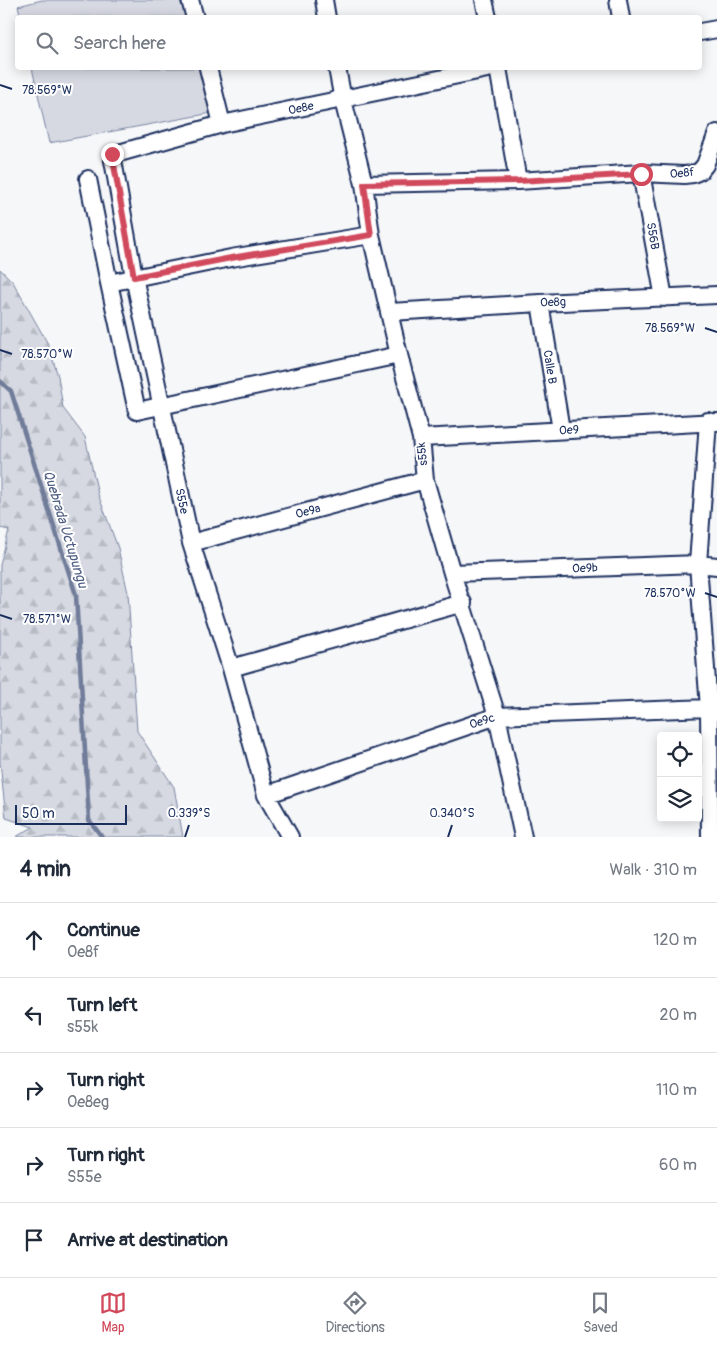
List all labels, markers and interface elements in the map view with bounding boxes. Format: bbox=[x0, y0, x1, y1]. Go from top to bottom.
search box bbox=[15, 15, 702, 70]
icon: search bbox=[33, 29, 61, 57]
text: Search here bbox=[73, 31, 166, 55]
text: 78.569°W bbox=[22, 83, 72, 98]
street label: Oe8e bbox=[287, 98, 315, 118]
route end bbox=[101, 143, 124, 166]
route start bbox=[630, 163, 653, 186]
street label: Oe8f bbox=[669, 165, 695, 182]
street label: S56B bbox=[643, 221, 662, 251]
street label: Oe8g bbox=[540, 295, 566, 310]
text: 78.569°W bbox=[645, 321, 695, 336]
text: 78.570°W bbox=[21, 347, 73, 362]
street label: Calle B bbox=[539, 349, 560, 385]
street label: Oe9 bbox=[559, 422, 579, 439]
street label: s55k bbox=[414, 442, 431, 466]
water label: Quebrada Uctupungu bbox=[40, 468, 92, 591]
street label: S55e bbox=[171, 487, 192, 515]
street label: Oe9a bbox=[294, 501, 323, 522]
street label: Oe9b bbox=[572, 561, 598, 576]
text: 78.570°W bbox=[644, 586, 696, 601]
text: 78.571°W bbox=[23, 612, 71, 627]
street label: Oe9c bbox=[468, 710, 497, 733]
map controls bbox=[657, 732, 702, 822]
button: locate bbox=[657, 732, 702, 777]
button: layers bbox=[657, 777, 702, 822]
scale bar bbox=[15, 802, 128, 825]
text: 50 m bbox=[22, 805, 55, 822]
text: 0.339°S bbox=[168, 806, 210, 821]
text: 0.340°S bbox=[430, 806, 474, 821]
text: 4 min bbox=[20, 856, 71, 883]
text: Walk · 310 m bbox=[610, 860, 697, 880]
text: Continue bbox=[67, 918, 140, 942]
icon: ahead bbox=[20, 926, 48, 954]
text: 120 m bbox=[653, 930, 697, 950]
text: Oe8f bbox=[67, 942, 100, 962]
text: Turn left bbox=[67, 993, 137, 1017]
icon: left bbox=[20, 1001, 48, 1029]
text: 20 m bbox=[659, 1005, 697, 1025]
text: s55k bbox=[67, 1017, 98, 1037]
text: Turn right bbox=[67, 1068, 145, 1092]
icon: right bbox=[20, 1076, 48, 1104]
text: 110 m bbox=[656, 1080, 697, 1100]
text: Oe8eg bbox=[67, 1092, 109, 1112]
text: Turn right bbox=[67, 1143, 145, 1167]
icon: right bbox=[20, 1151, 48, 1179]
text: 60 m bbox=[659, 1155, 697, 1175]
text: S55e bbox=[67, 1167, 102, 1187]
icon: arrive bbox=[20, 1226, 48, 1254]
text: Arrive at destination bbox=[67, 1228, 228, 1252]
tab: Map bbox=[99, 1289, 127, 1336]
tab: Directions bbox=[325, 1289, 385, 1336]
tab: Saved bbox=[583, 1289, 618, 1336]

